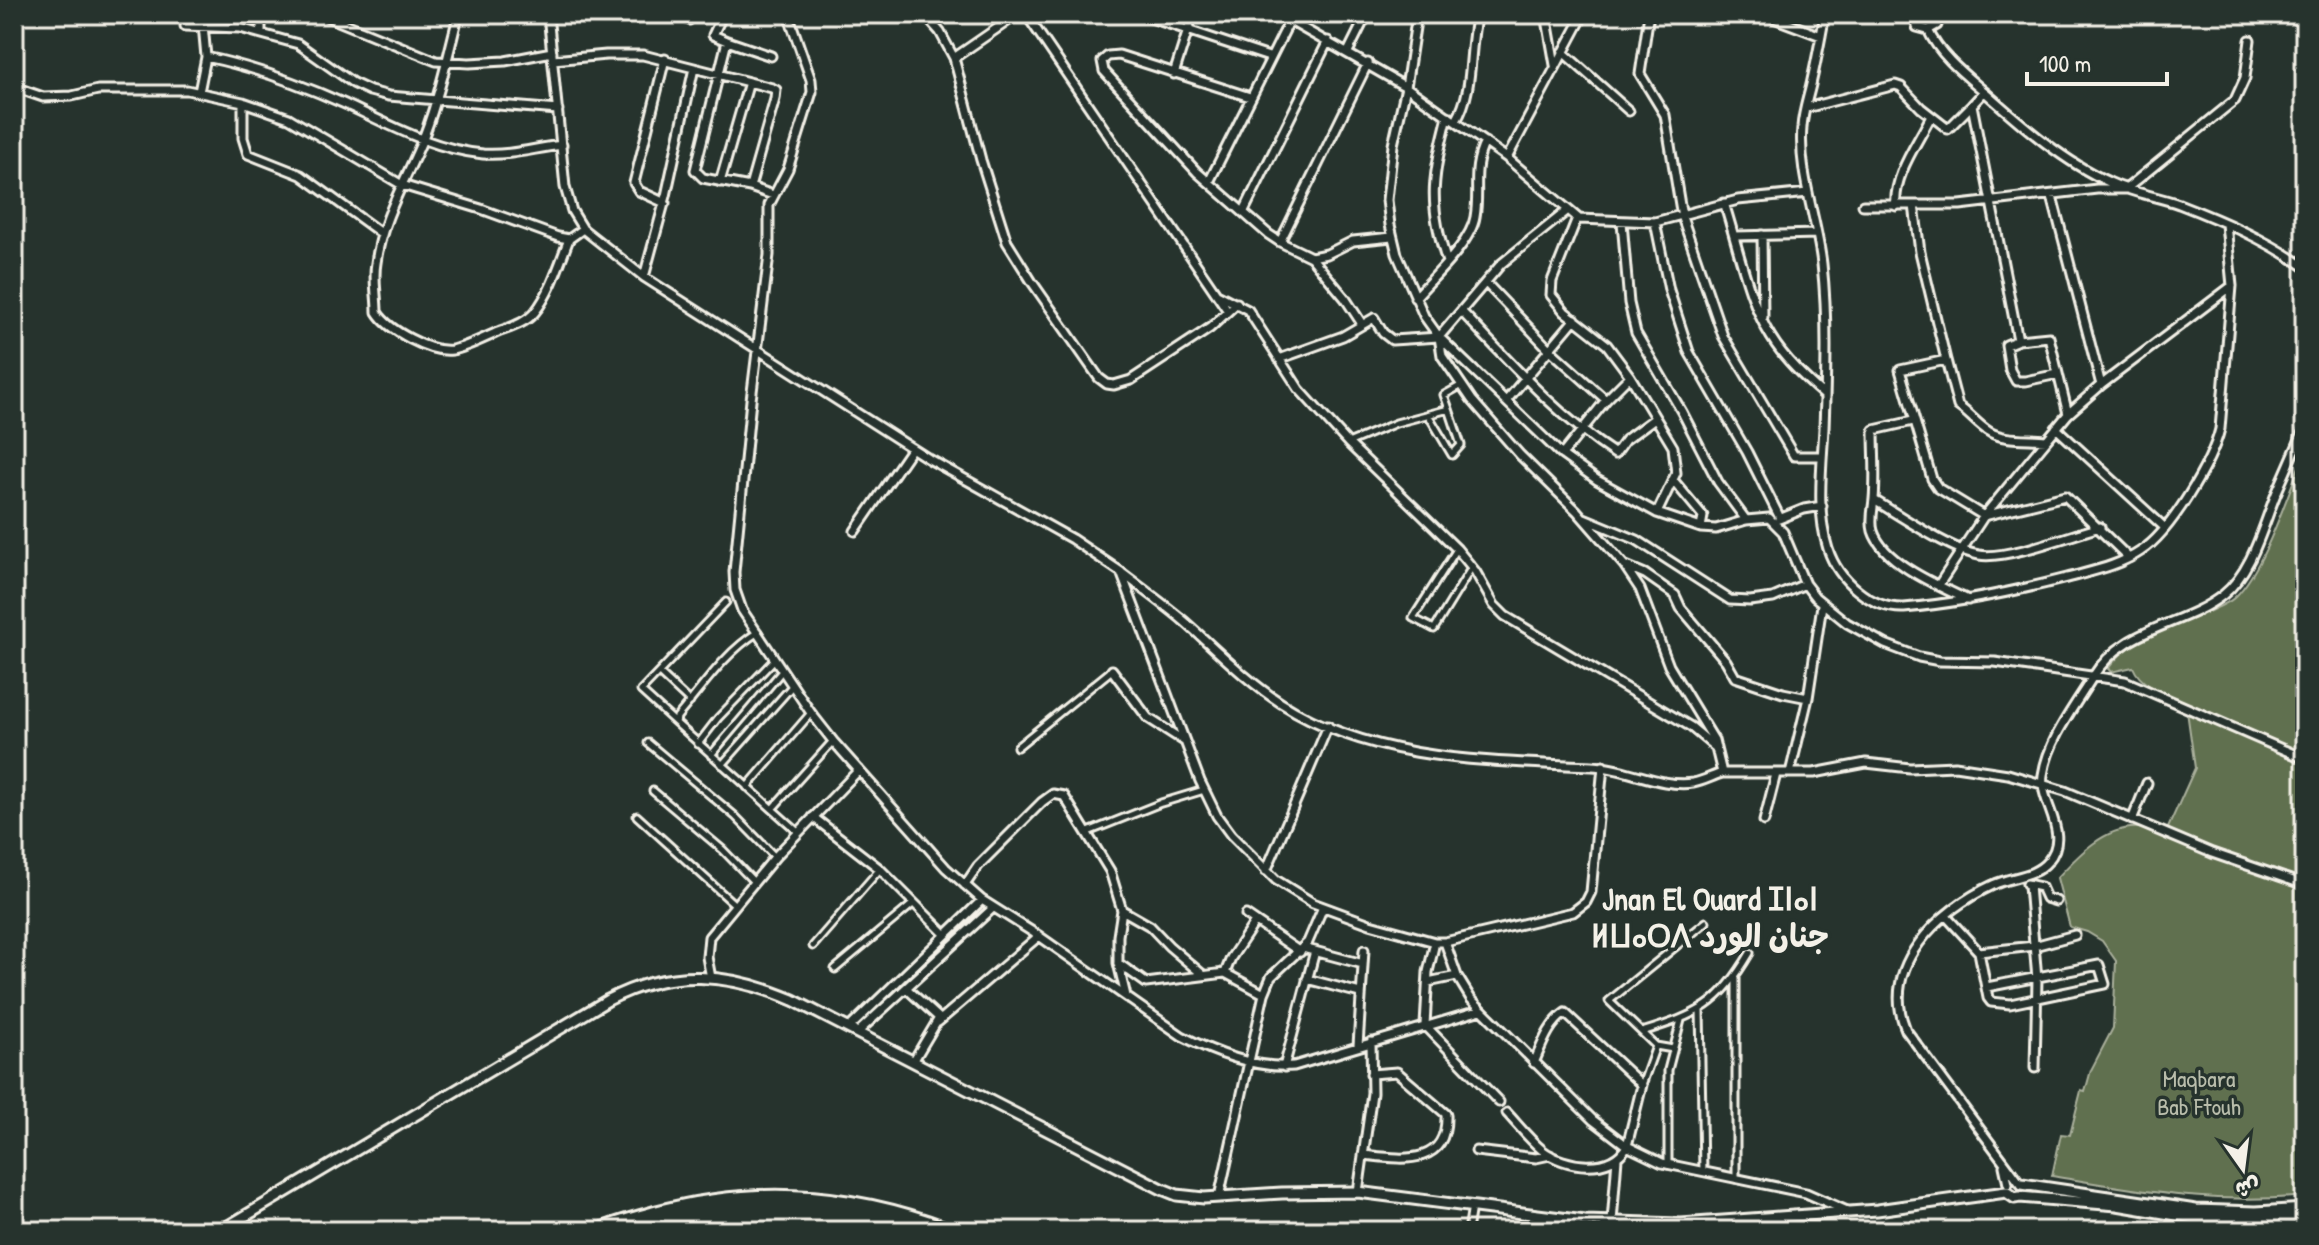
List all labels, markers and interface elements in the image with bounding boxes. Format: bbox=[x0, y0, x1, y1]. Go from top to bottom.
scale bar bbox=[2027, 36, 2167, 86]
text: 100 m bbox=[2039, 47, 2091, 79]
district label: Jnan El Ouard ⵊⵏⴰⵏ ⵍⵡⴰⵔⴷ جنان الورد bbox=[1591, 877, 1829, 957]
park label: Maqbara Bab Ftouh bbox=[2157, 1062, 2241, 1122]
north arrow bbox=[2203, 1129, 2283, 1209]
text: ش bbox=[2232, 1171, 2263, 1206]

